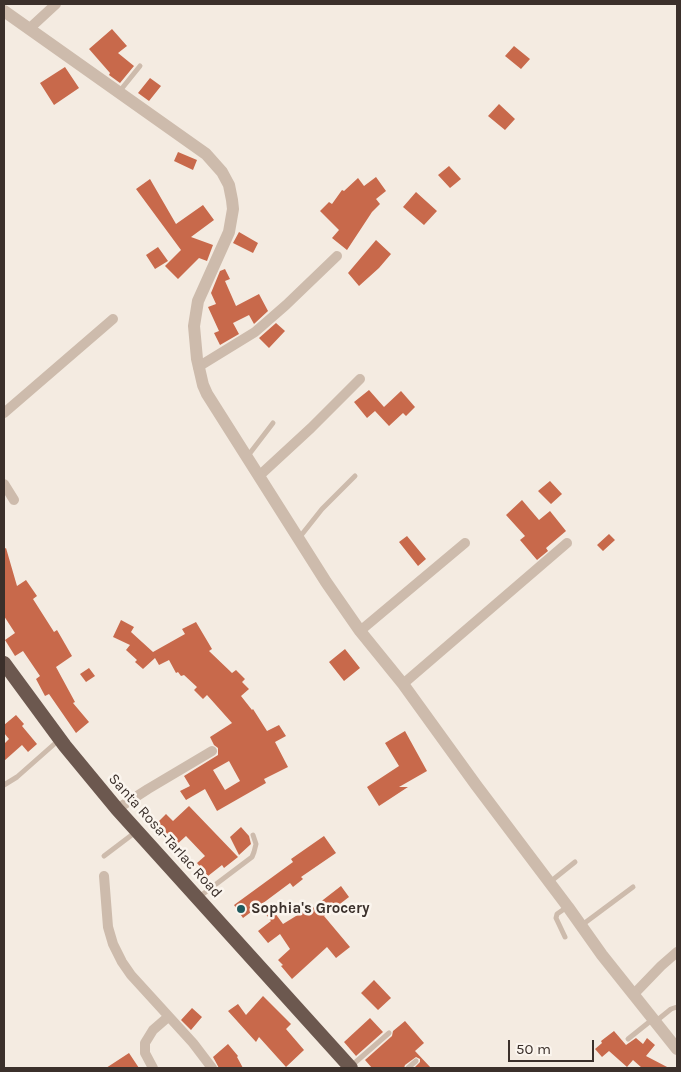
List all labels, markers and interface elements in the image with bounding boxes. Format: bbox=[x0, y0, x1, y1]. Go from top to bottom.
street label: Santa Rosa-Tarlac Road bbox=[105, 770, 225, 902]
place label: Sophia's Grocery bbox=[251, 900, 370, 918]
marker: Sophia's Grocery bbox=[235, 903, 247, 915]
scale bar bbox=[511, 1030, 597, 1062]
text: 50 m bbox=[516, 1040, 551, 1058]

